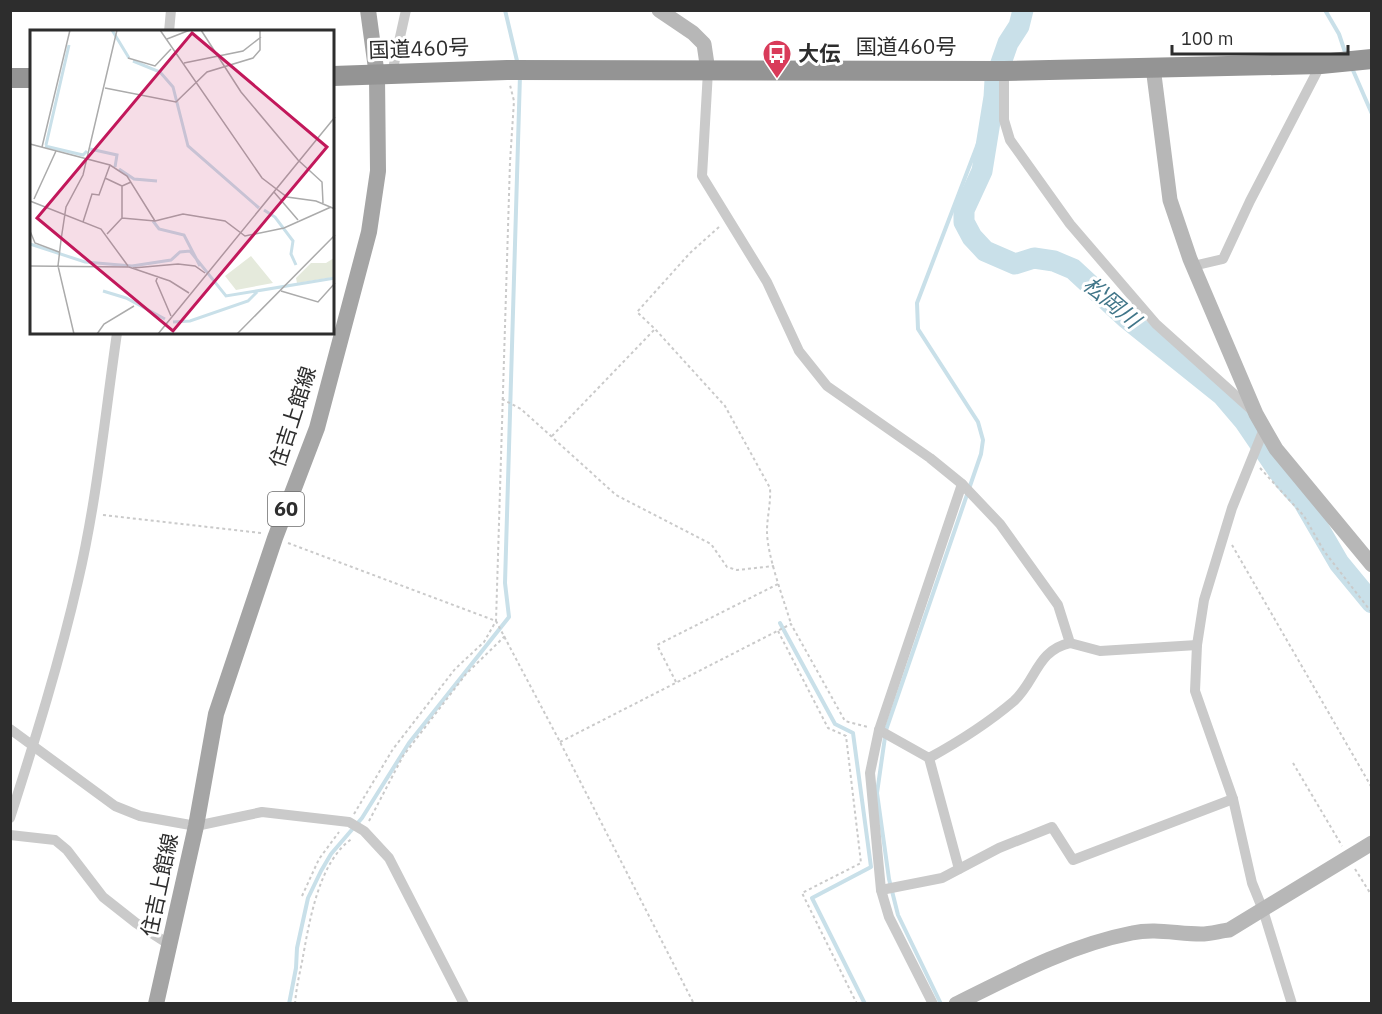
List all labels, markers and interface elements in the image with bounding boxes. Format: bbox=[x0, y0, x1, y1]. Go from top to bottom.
scale bar bbox=[1172, 18, 1348, 56]
text: 100 m bbox=[1181, 27, 1233, 50]
inset map bbox=[30, 30, 334, 334]
street label: 国道460号 bbox=[368, 32, 470, 64]
street label: 国道460号 bbox=[856, 32, 956, 60]
bus stop icon: 大伝 bbox=[761, 38, 793, 80]
place label: 大伝 bbox=[798, 39, 841, 67]
water label: 松岡川 bbox=[1078, 269, 1148, 335]
street label: 住吉上館線 bbox=[263, 362, 322, 471]
road number: 60 bbox=[268, 492, 304, 526]
street label: 住吉上館線 bbox=[134, 831, 184, 939]

